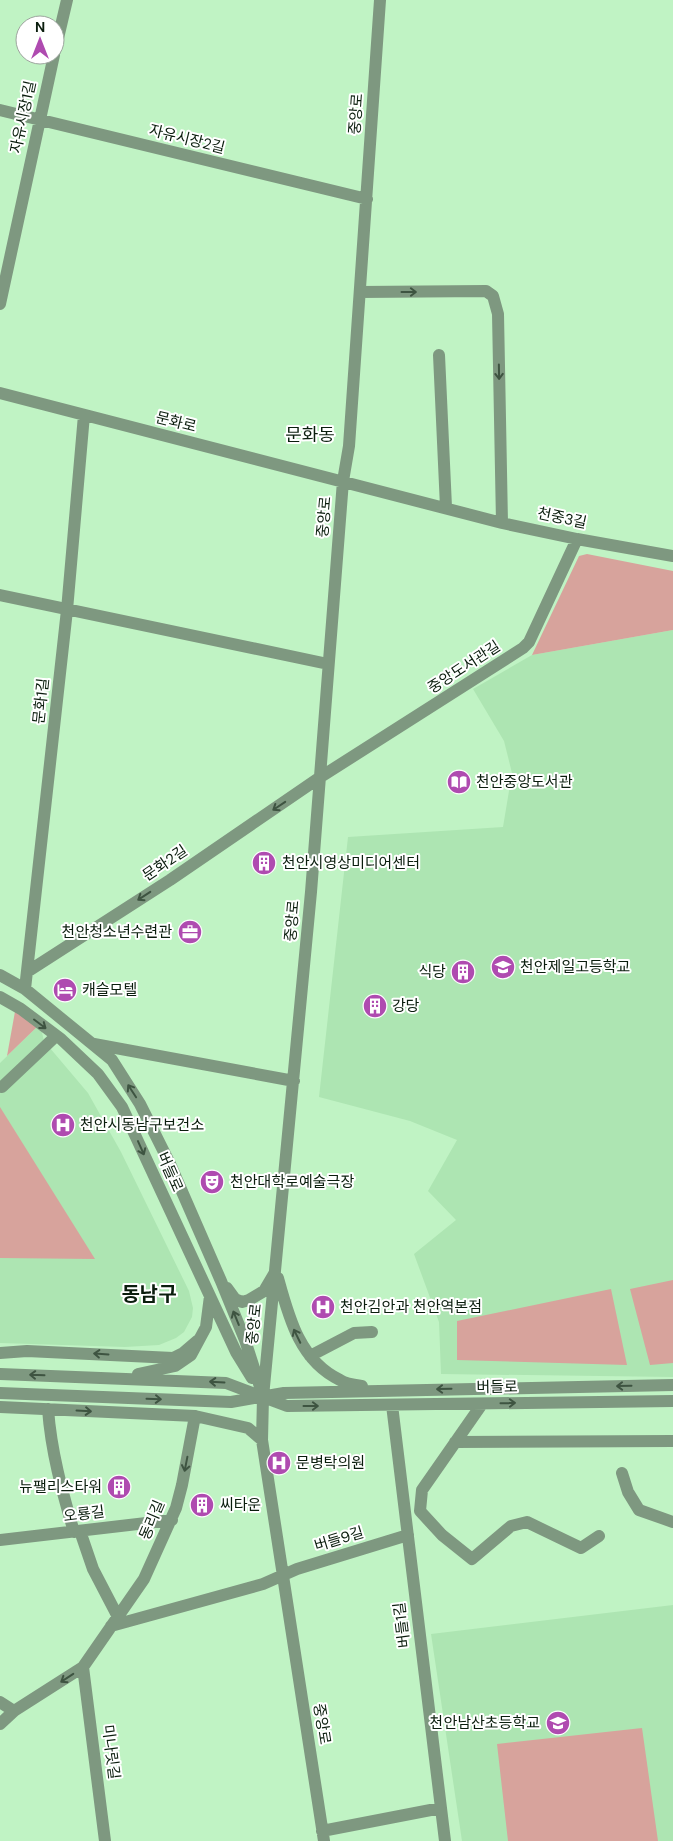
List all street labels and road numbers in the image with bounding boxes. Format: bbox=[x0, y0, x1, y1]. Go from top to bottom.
street label: 자유시장1길 bbox=[6, 79, 40, 155]
street label: 중앙로 bbox=[345, 93, 367, 135]
street label: 자유시장2길 bbox=[147, 120, 227, 158]
street label: 문화로 bbox=[153, 407, 199, 437]
street label: 중앙로 bbox=[312, 496, 336, 538]
street label: 천중3길 bbox=[535, 503, 589, 533]
street label: 중앙도서관길 bbox=[424, 636, 504, 698]
street label: 문화1길 bbox=[29, 677, 53, 725]
street label: 문화2길 bbox=[139, 841, 191, 885]
street label: 중앙로 bbox=[280, 900, 304, 942]
street label: 버들로 bbox=[152, 1149, 188, 1195]
street label: 중앙로 bbox=[242, 1302, 266, 1346]
street label: 버들로 bbox=[476, 1377, 518, 1397]
street label: 동리길 bbox=[135, 1497, 169, 1543]
street label: 오룡길 bbox=[62, 1502, 106, 1526]
street label: 버들9길 bbox=[312, 1522, 366, 1556]
street label: 버들1길 bbox=[389, 1601, 415, 1649]
street label: 중앙로 bbox=[309, 1702, 335, 1746]
street label: 미나릿길 bbox=[98, 1723, 124, 1781]

